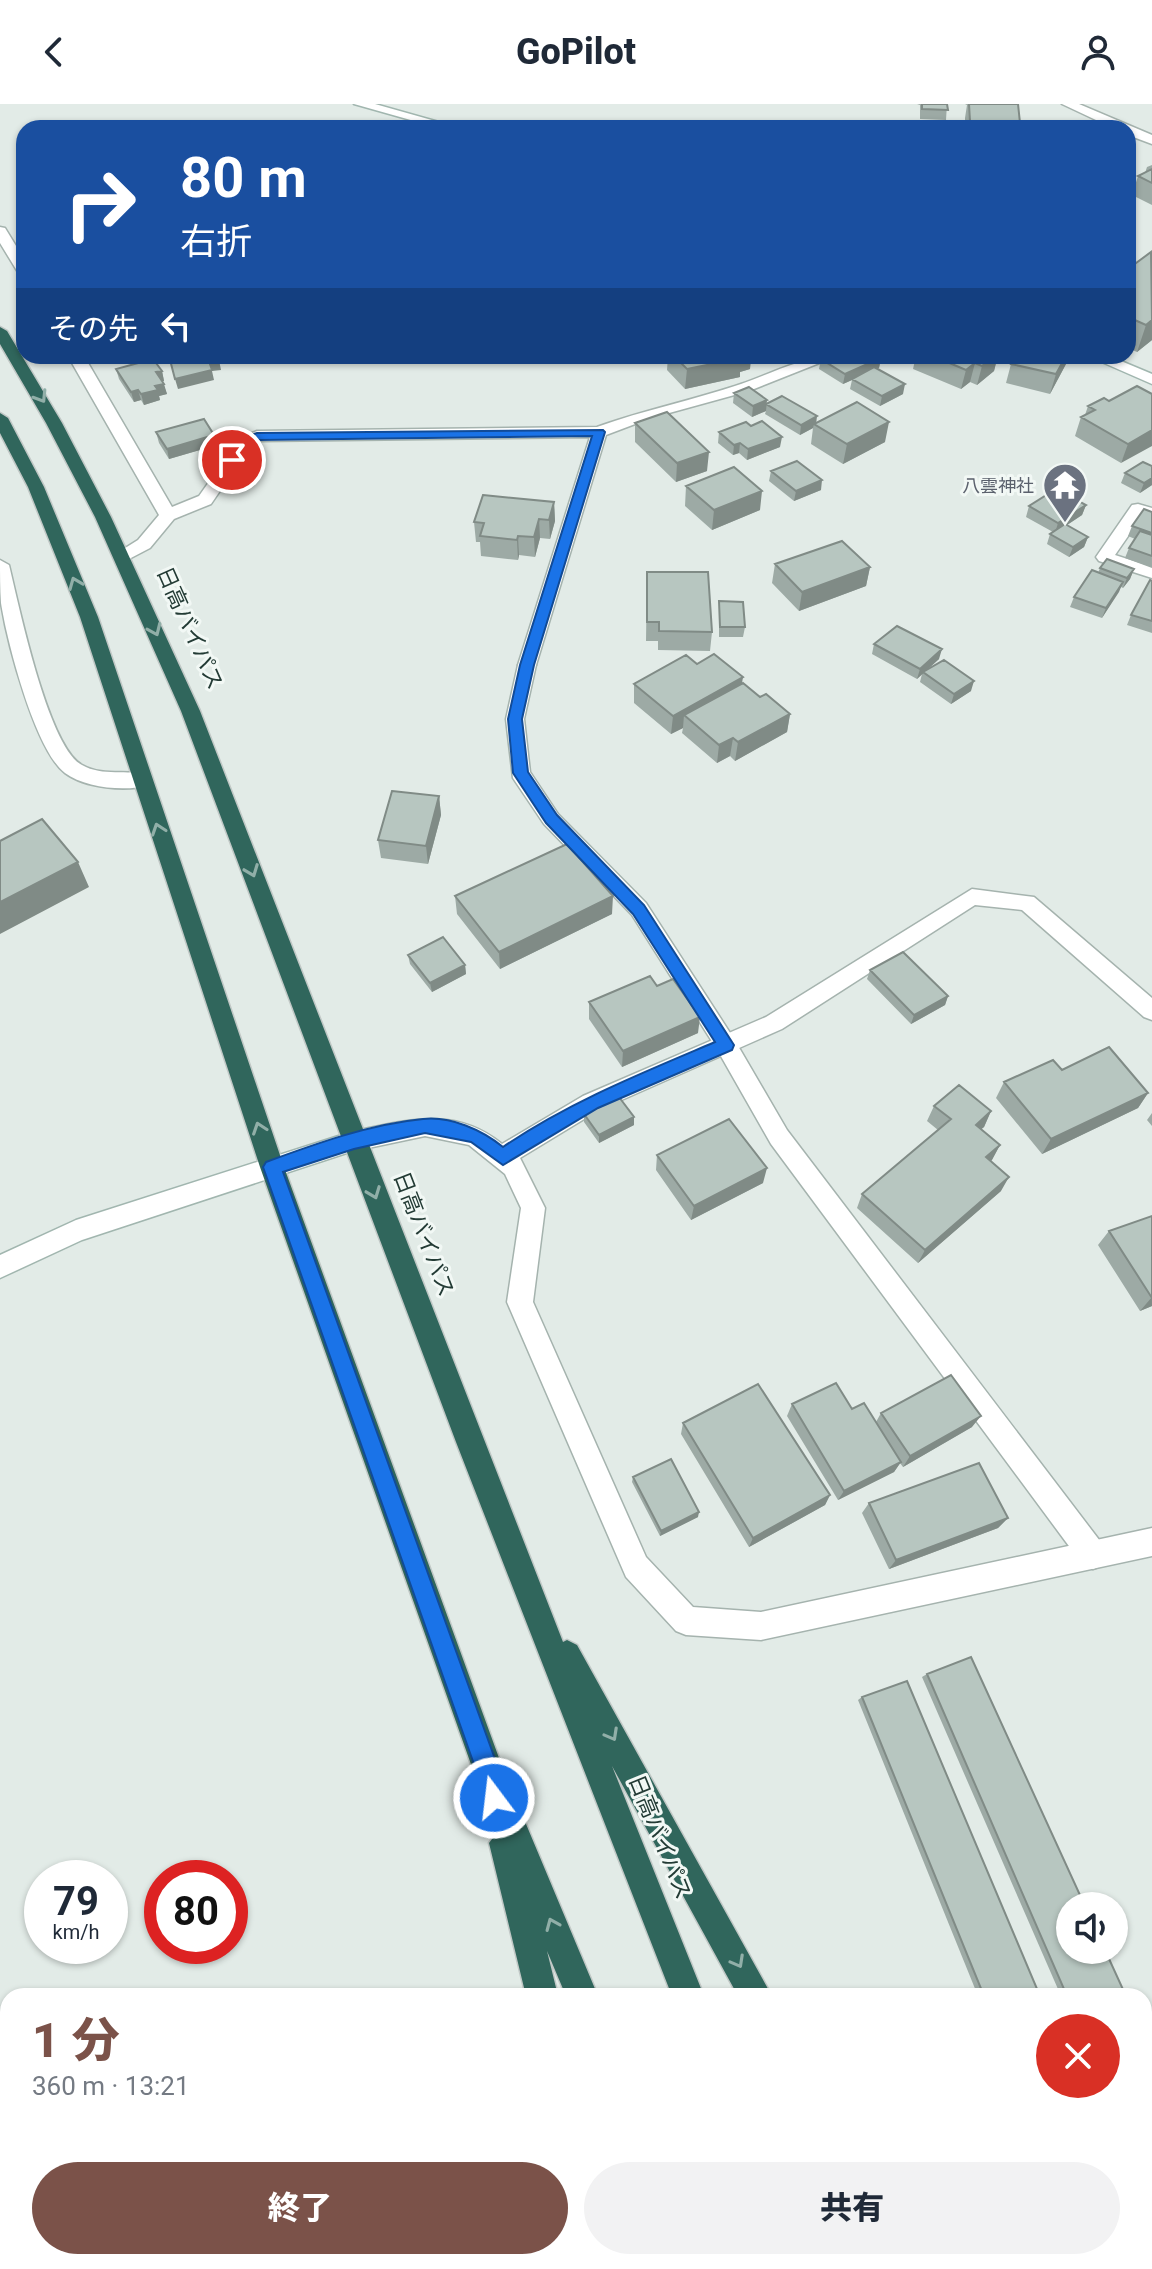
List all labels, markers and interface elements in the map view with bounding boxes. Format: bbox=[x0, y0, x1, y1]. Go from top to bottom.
icon: back bbox=[32, 30, 76, 74]
icon: person bbox=[1076, 30, 1120, 74]
text: GoPilot bbox=[516, 31, 636, 73]
text: 80 m bbox=[180, 145, 307, 211]
icon: right bbox=[48, 152, 152, 256]
text: 右折 bbox=[180, 221, 252, 263]
icon: left bbox=[154, 304, 198, 348]
text: その先 bbox=[48, 311, 138, 346]
one-way arrow bbox=[32, 388, 47, 403]
pin bbox=[198, 426, 266, 494]
icon: arrive bbox=[210, 438, 254, 482]
temple icon: 八雲神社 bbox=[1041, 461, 1089, 524]
place label: 八雲神社 bbox=[962, 475, 1034, 496]
street label: 日高バイパス bbox=[152, 563, 228, 693]
one-way arrow bbox=[68, 576, 85, 590]
one-way arrow bbox=[146, 622, 162, 636]
one-way arrow bbox=[152, 822, 168, 836]
one-way arrow bbox=[242, 864, 259, 878]
one-way arrow bbox=[252, 1122, 268, 1136]
street label: 日高バイパス bbox=[389, 1168, 459, 1300]
one-way arrow bbox=[364, 1185, 381, 1199]
one-way arrow bbox=[602, 1727, 617, 1741]
position arrow bbox=[452, 1756, 536, 1840]
street label: 日高バイパス bbox=[624, 1771, 696, 1903]
speed limit sign: 80 bbox=[144, 1860, 248, 1964]
text: 79 bbox=[53, 1878, 99, 1925]
map controls bbox=[1056, 1892, 1128, 1964]
button: sound bbox=[1056, 1892, 1128, 1964]
one-way arrow bbox=[545, 1918, 561, 1932]
text: km/h bbox=[53, 1920, 99, 1944]
one-way arrow bbox=[728, 1954, 743, 1969]
text: 1 分 bbox=[32, 2012, 120, 2069]
button: close bbox=[1036, 2014, 1120, 2098]
text: 360 m · 13:21 bbox=[32, 2071, 190, 2101]
button: 終了 bbox=[32, 2162, 568, 2254]
button: 共有 bbox=[584, 2162, 1120, 2254]

